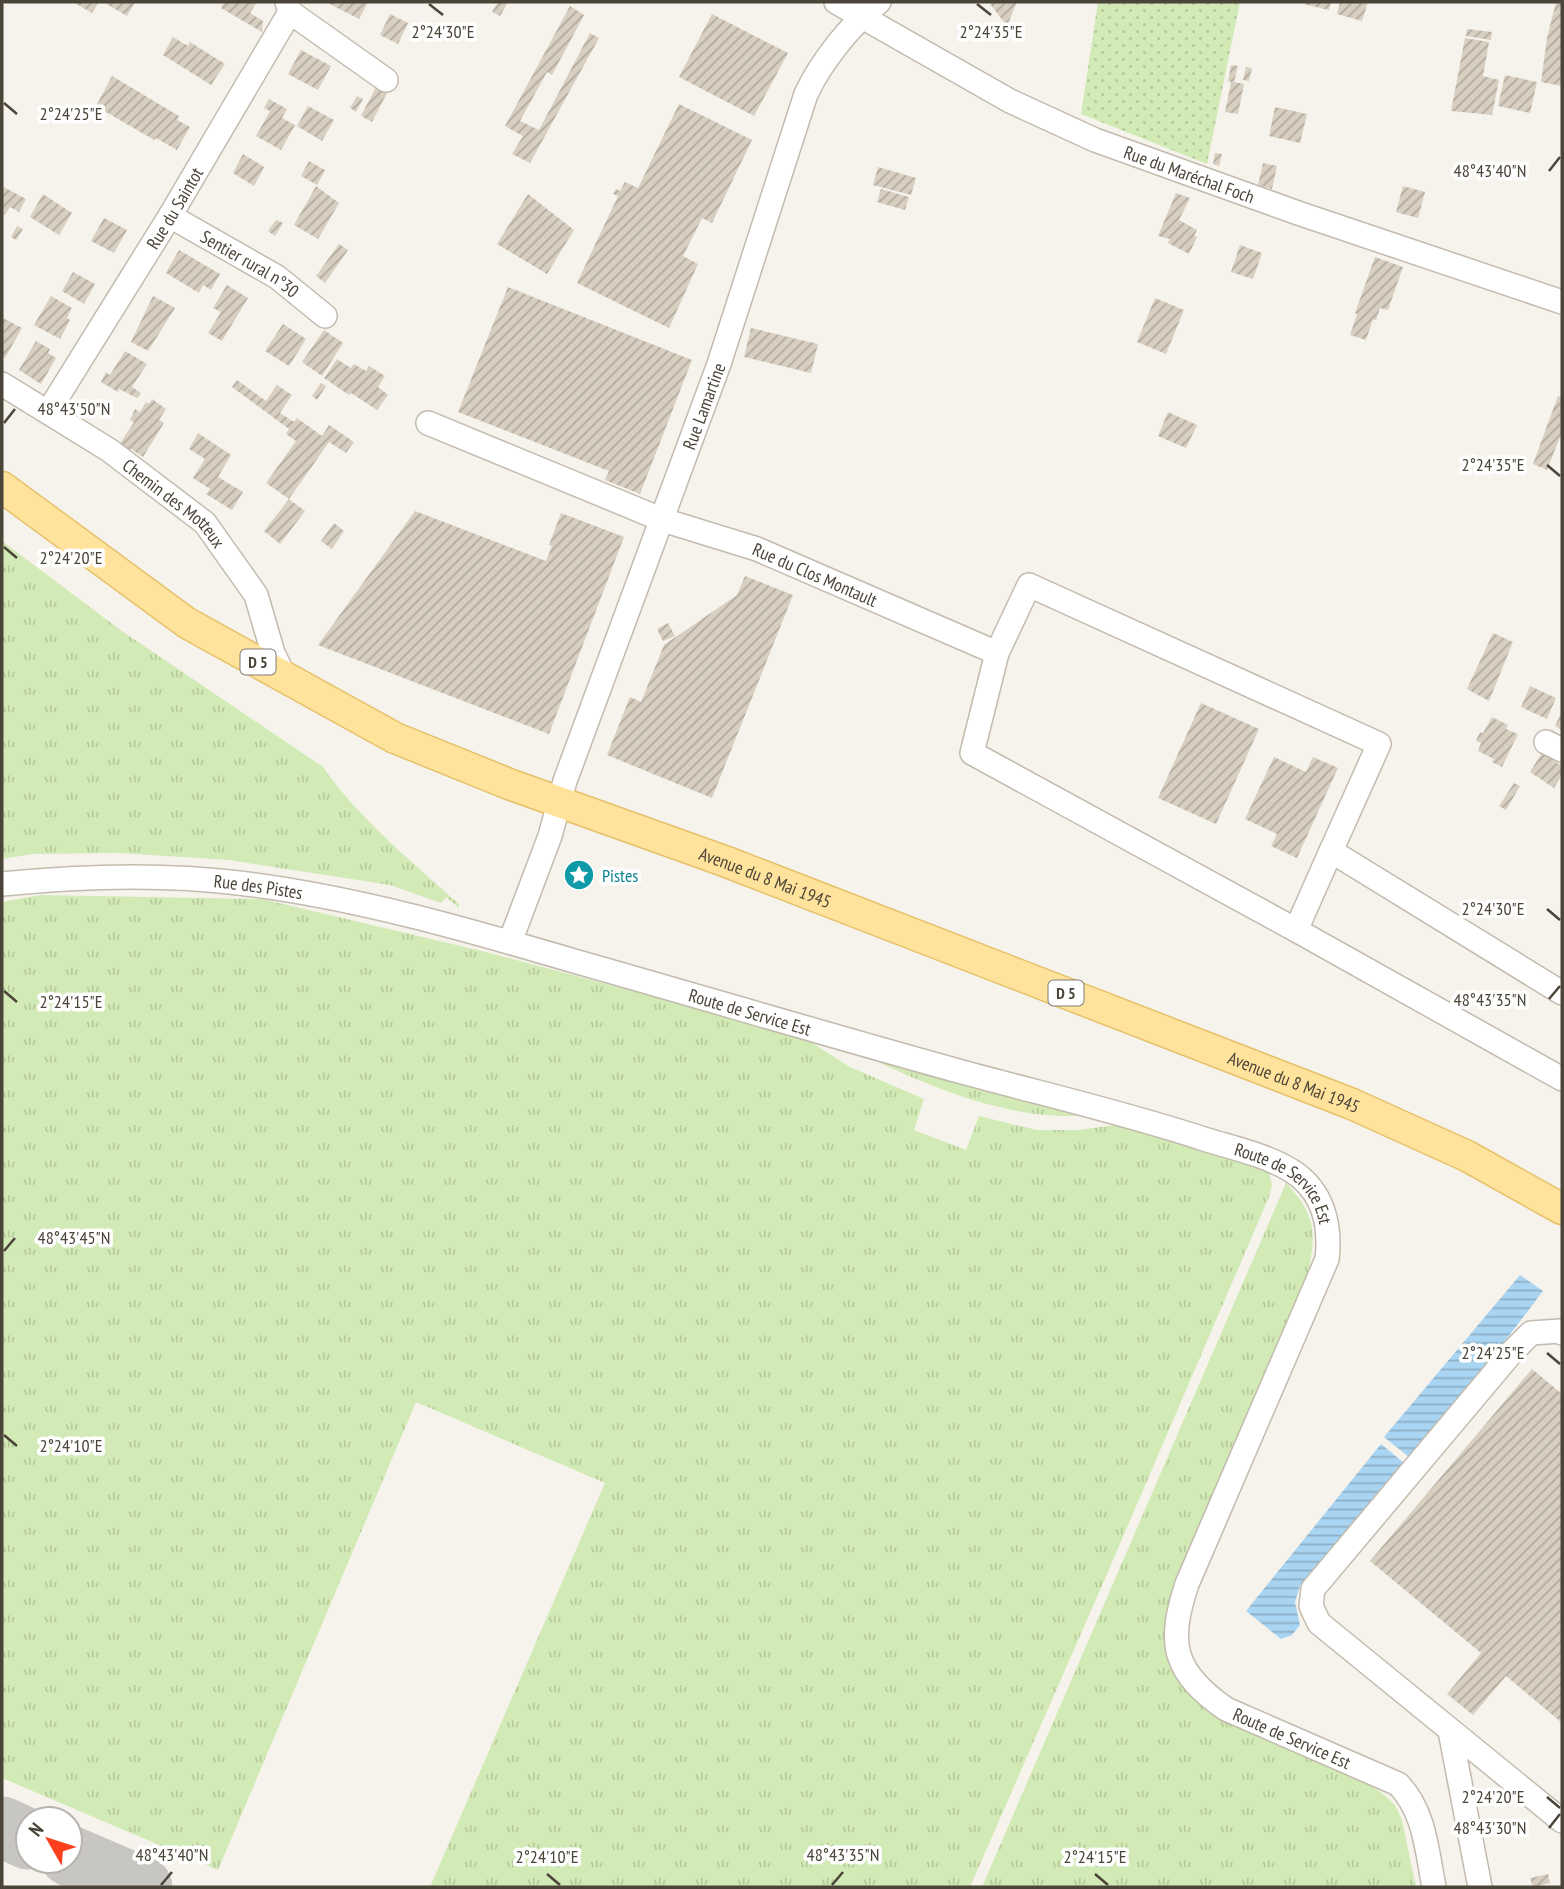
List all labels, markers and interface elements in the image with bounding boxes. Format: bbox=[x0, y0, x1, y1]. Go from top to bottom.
text: 2°24'30"E bbox=[412, 20, 474, 43]
text: 2°24'35"E bbox=[960, 20, 1022, 43]
text: 2°24'25"E bbox=[40, 102, 102, 125]
street label: Rue du Maréchal Foch bbox=[1121, 140, 1258, 208]
text: 48°43'40"N bbox=[1454, 159, 1526, 182]
street label: Rue du Saintot bbox=[141, 163, 208, 253]
street label: Sentier rural n°30 bbox=[197, 225, 304, 302]
street label: Rue Lamartine bbox=[677, 360, 730, 453]
text: 48°43'50"N bbox=[38, 397, 110, 420]
street label: Chemin des Motteux bbox=[118, 453, 231, 553]
text: 2°24'35"E bbox=[1462, 453, 1524, 476]
street label: Rue du Clos Montault bbox=[749, 537, 881, 611]
text: 2°24'20"E bbox=[40, 546, 102, 569]
road number: D 5 bbox=[240, 650, 276, 674]
street label: Avenue du 8 Mai 1945 bbox=[696, 842, 835, 913]
place icon: Pistes bbox=[562, 858, 596, 892]
place label: Pistes bbox=[602, 864, 638, 887]
street label: Rue des Pistes bbox=[213, 869, 304, 904]
text: 2°24'30"E bbox=[1462, 897, 1524, 920]
road number: D 5 bbox=[1048, 981, 1084, 1006]
street label: Route de Service Est bbox=[686, 983, 814, 1040]
text: 48°43'35"N bbox=[1454, 988, 1526, 1011]
text: 2°24'15"E bbox=[40, 990, 102, 1013]
street label: Avenue du 8 Mai 1945 bbox=[1225, 1046, 1364, 1118]
street label: Route de Service Est bbox=[1232, 1137, 1338, 1226]
text: 48°43'45"N bbox=[38, 1226, 110, 1249]
text: 2°24'25"E bbox=[1462, 1341, 1524, 1364]
text: 2°24'10"E bbox=[40, 1434, 102, 1457]
street label: Route de Service Est bbox=[1230, 1702, 1354, 1774]
text: 2°24'20"E bbox=[1462, 1785, 1524, 1808]
north arrow bbox=[14, 1805, 84, 1875]
text: 48°43'30"N bbox=[1454, 1816, 1526, 1839]
text: N bbox=[23, 1818, 48, 1841]
text: 48°43'40"N bbox=[136, 1843, 208, 1866]
text: 48°43'35"N bbox=[807, 1843, 879, 1866]
text: 2°24'10"E bbox=[516, 1845, 578, 1868]
text: 2°24'15"E bbox=[1064, 1845, 1126, 1868]

